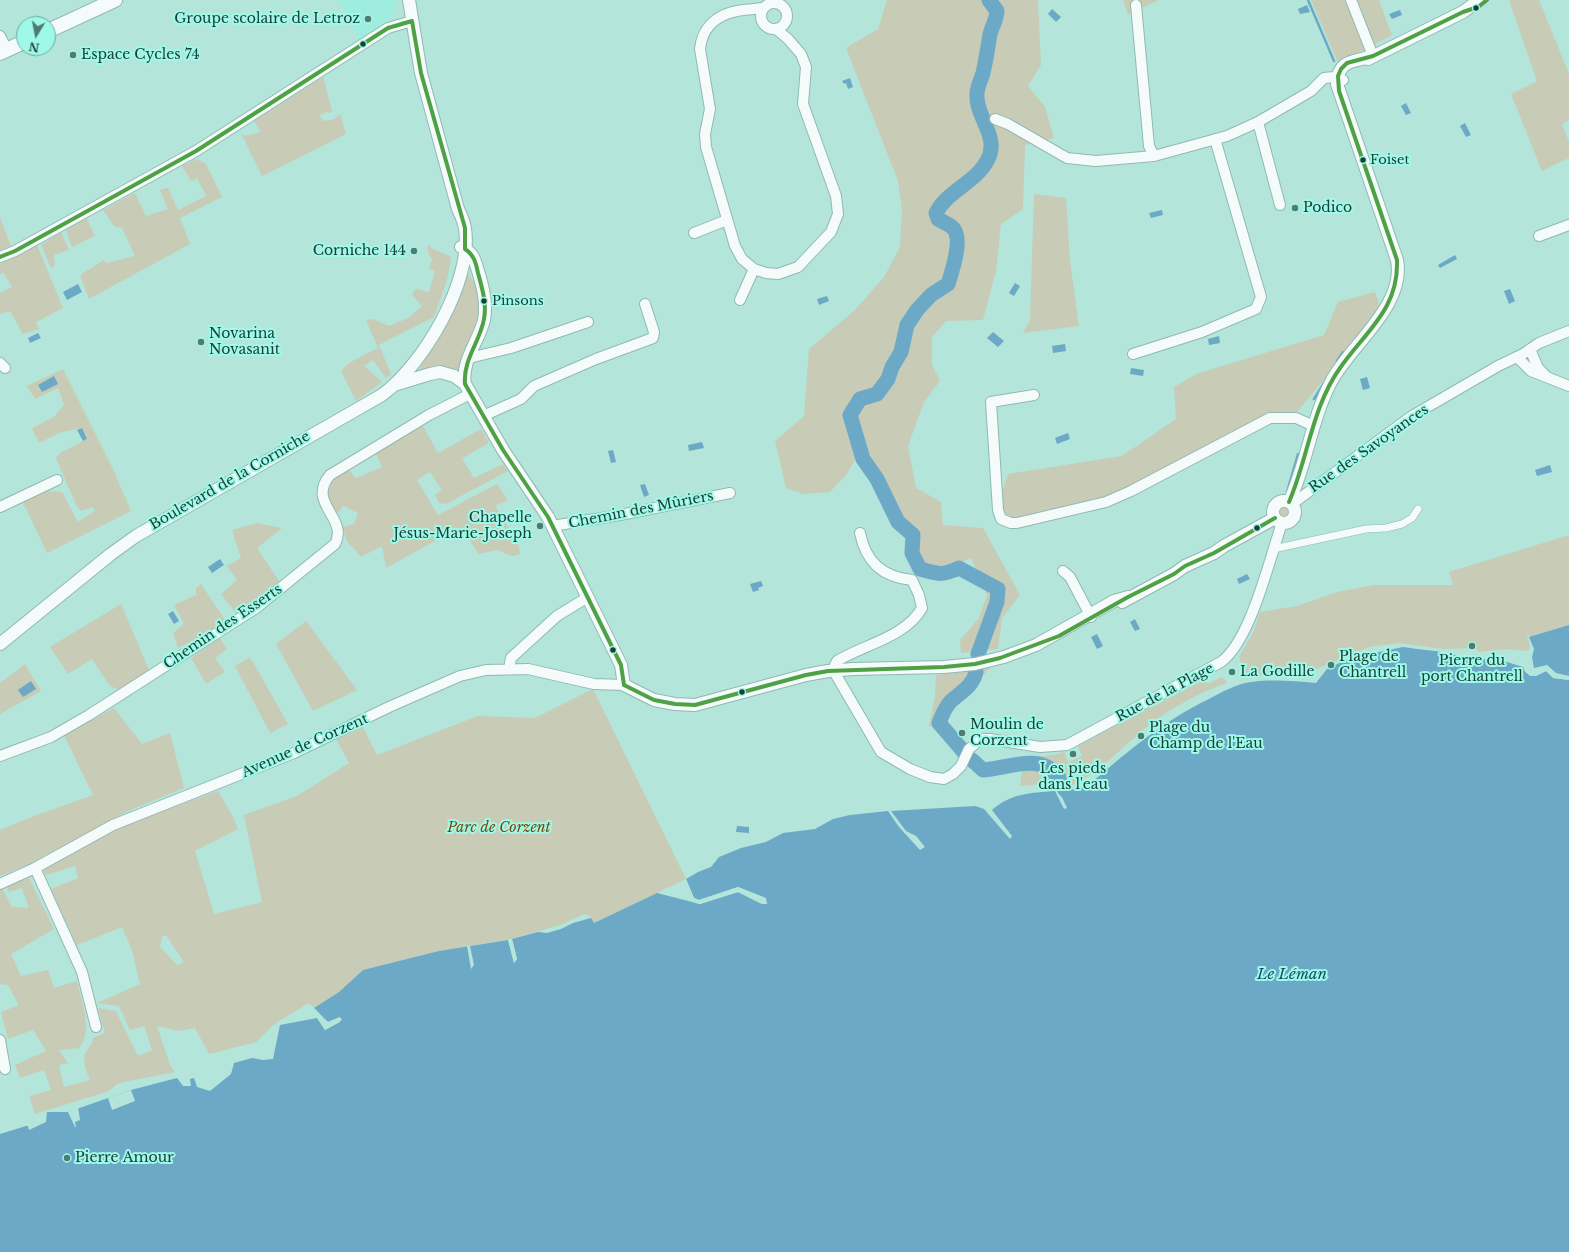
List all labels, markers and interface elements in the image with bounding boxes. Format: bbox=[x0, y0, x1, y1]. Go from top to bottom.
unlabelled marker bbox=[1471, 3, 1481, 13]
place label: Groupe scolaire de Letroz bbox=[174, 11, 360, 27]
marker: Groupe scolaire de Letroz bbox=[363, 14, 373, 24]
north arrow bbox=[16, 16, 56, 56]
text: N bbox=[28, 39, 40, 55]
unlabelled marker bbox=[358, 39, 368, 49]
place label: Espace Cycles 74 bbox=[81, 47, 200, 63]
marker: Espace Cycles 74 bbox=[68, 50, 78, 60]
place label: Foiset bbox=[1370, 152, 1409, 168]
marker: Foiset bbox=[1358, 155, 1368, 165]
place label: Podico bbox=[1303, 200, 1352, 216]
marker: Podico bbox=[1290, 203, 1300, 213]
place label: Corniche 144 bbox=[313, 243, 406, 259]
marker: Corniche 144 bbox=[409, 246, 419, 256]
place label: Pinsons bbox=[492, 293, 544, 309]
marker: Pinsons bbox=[479, 296, 489, 306]
place label: Novarina Novasanit bbox=[209, 326, 280, 358]
marker: Novarina Novasanit bbox=[196, 337, 206, 347]
street label: Rue des Savoyances bbox=[1306, 401, 1432, 497]
street label: Boulevard de la Corniche bbox=[147, 428, 313, 534]
street label: Chemin des Mûriers bbox=[567, 488, 715, 532]
place label: Chapelle Jésus-Marie-Joseph bbox=[394, 510, 532, 542]
marker: Chapelle Jésus-Marie-Joseph bbox=[535, 521, 545, 531]
unlabelled marker bbox=[1252, 523, 1262, 533]
street label: Chemin des Esserts bbox=[161, 581, 285, 673]
marker: Pierre du port Chantrell bbox=[1467, 641, 1477, 651]
unlabelled marker bbox=[608, 645, 618, 655]
place label: Plage de Chantrell bbox=[1339, 649, 1406, 682]
place label: Pierre du port Chantrell bbox=[1421, 653, 1523, 686]
street label: Rue de la Plage bbox=[1113, 660, 1217, 726]
marker: Plage de Chantrell bbox=[1326, 660, 1336, 670]
place label: La Godille bbox=[1240, 664, 1315, 680]
marker: La Godille bbox=[1227, 667, 1237, 677]
unlabelled marker bbox=[737, 687, 747, 697]
street label: Avenue de Corzent bbox=[239, 711, 371, 781]
place label: Moulin de Corzent bbox=[970, 717, 1044, 750]
place label: Plage du Champ de l'Eau bbox=[1149, 720, 1263, 752]
marker: Moulin de Corzent bbox=[957, 728, 967, 738]
marker: Plage du Champ de l'Eau bbox=[1136, 731, 1146, 741]
marker: Les pieds dans l'eau bbox=[1068, 749, 1078, 759]
place label: Les pieds dans l'eau bbox=[1038, 761, 1108, 794]
park label: Parc de Corzent bbox=[447, 820, 551, 836]
water label: Le Léman bbox=[1257, 966, 1327, 984]
place label: Pierre Amour bbox=[75, 1150, 174, 1166]
marker: Pierre Amour bbox=[62, 1153, 72, 1163]

